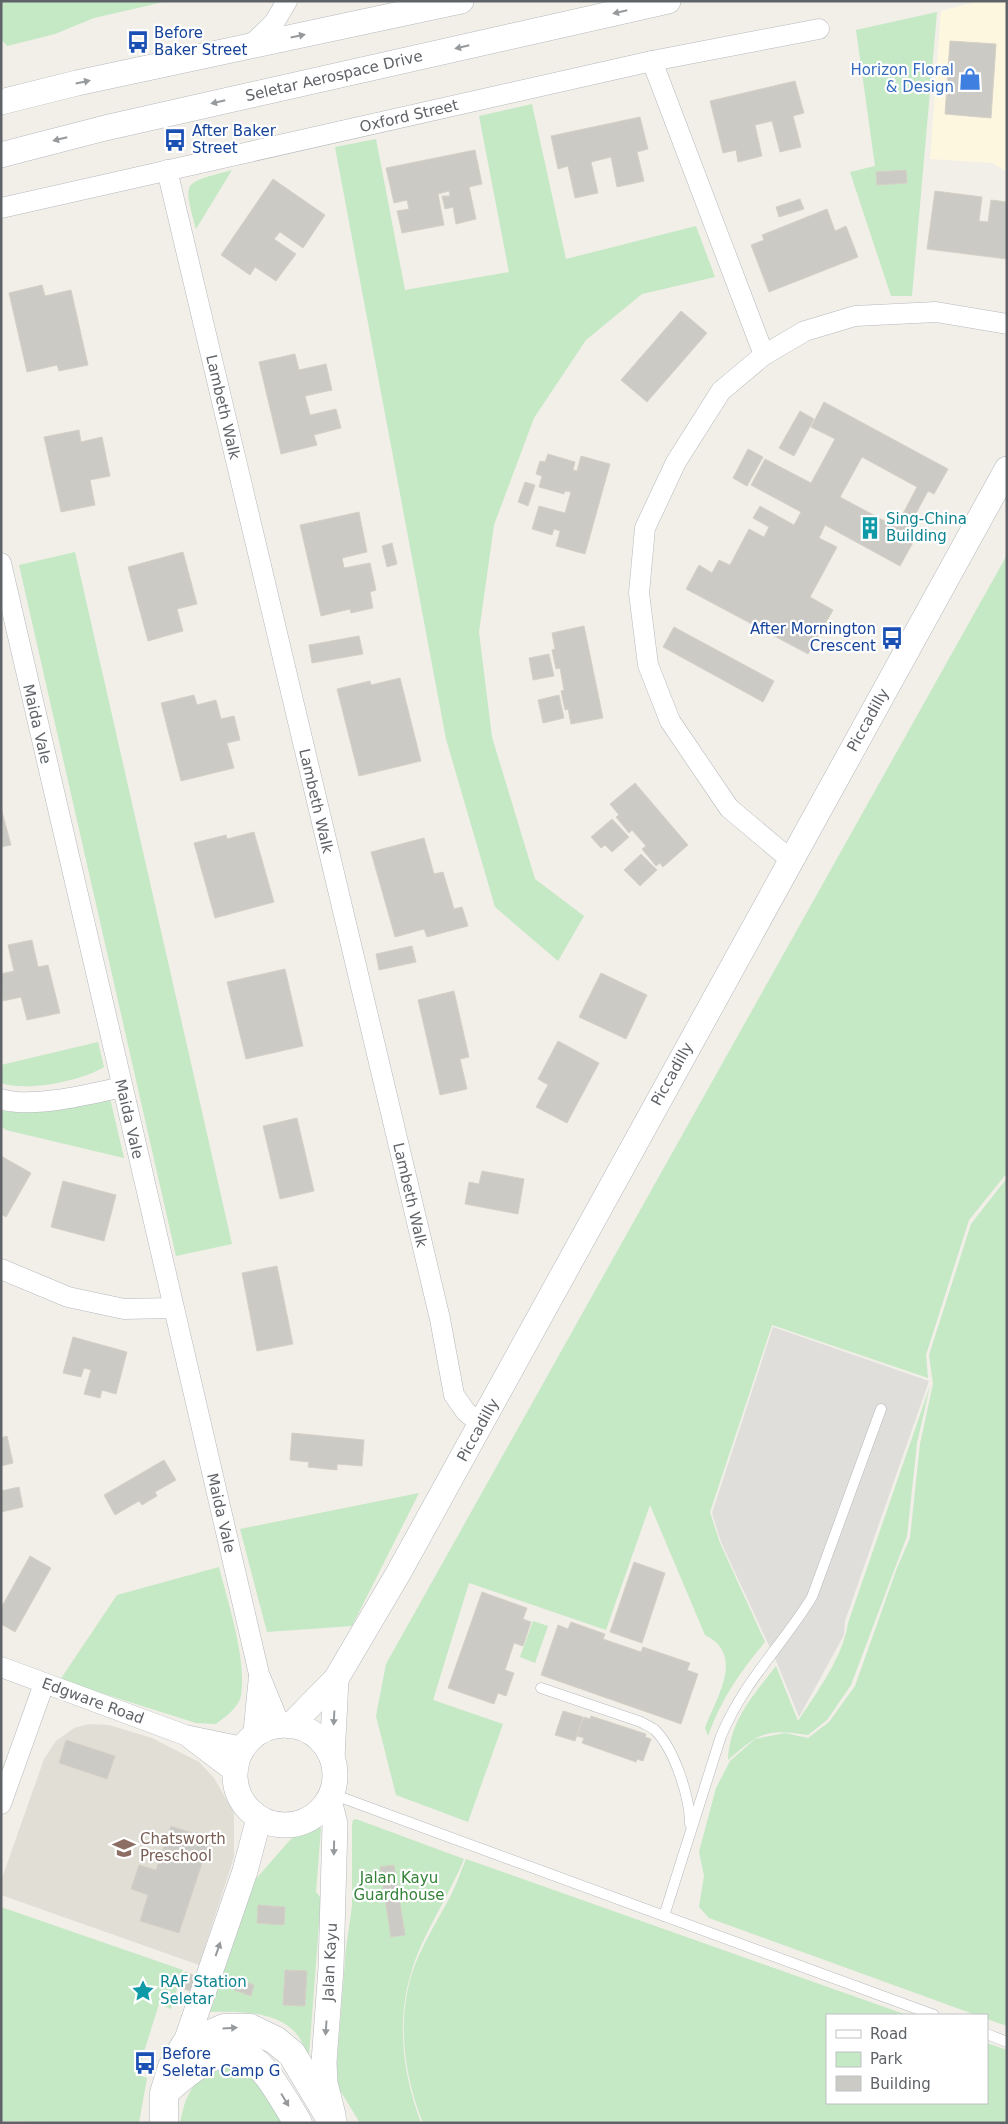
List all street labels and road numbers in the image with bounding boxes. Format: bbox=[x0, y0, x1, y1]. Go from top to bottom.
street label: Seletar Aerospace Drive bbox=[244, 47, 424, 105]
street label: Oxford Street bbox=[358, 96, 460, 136]
street label: Lambeth Walk bbox=[202, 353, 244, 461]
street label: Maida Vale bbox=[19, 682, 55, 766]
street label: Piccadilly bbox=[843, 685, 893, 755]
street label: Lambeth Walk bbox=[295, 747, 337, 855]
street label: Piccadilly bbox=[647, 1039, 697, 1109]
street label: Maida Vale bbox=[111, 1077, 147, 1161]
street label: Lambeth Walk bbox=[389, 1141, 431, 1249]
street label: Piccadilly bbox=[453, 1395, 503, 1465]
street label: Maida Vale bbox=[203, 1471, 239, 1555]
street label: Edgware Road bbox=[39, 1674, 147, 1728]
street label: Jalan Kayu bbox=[319, 1922, 341, 2003]

